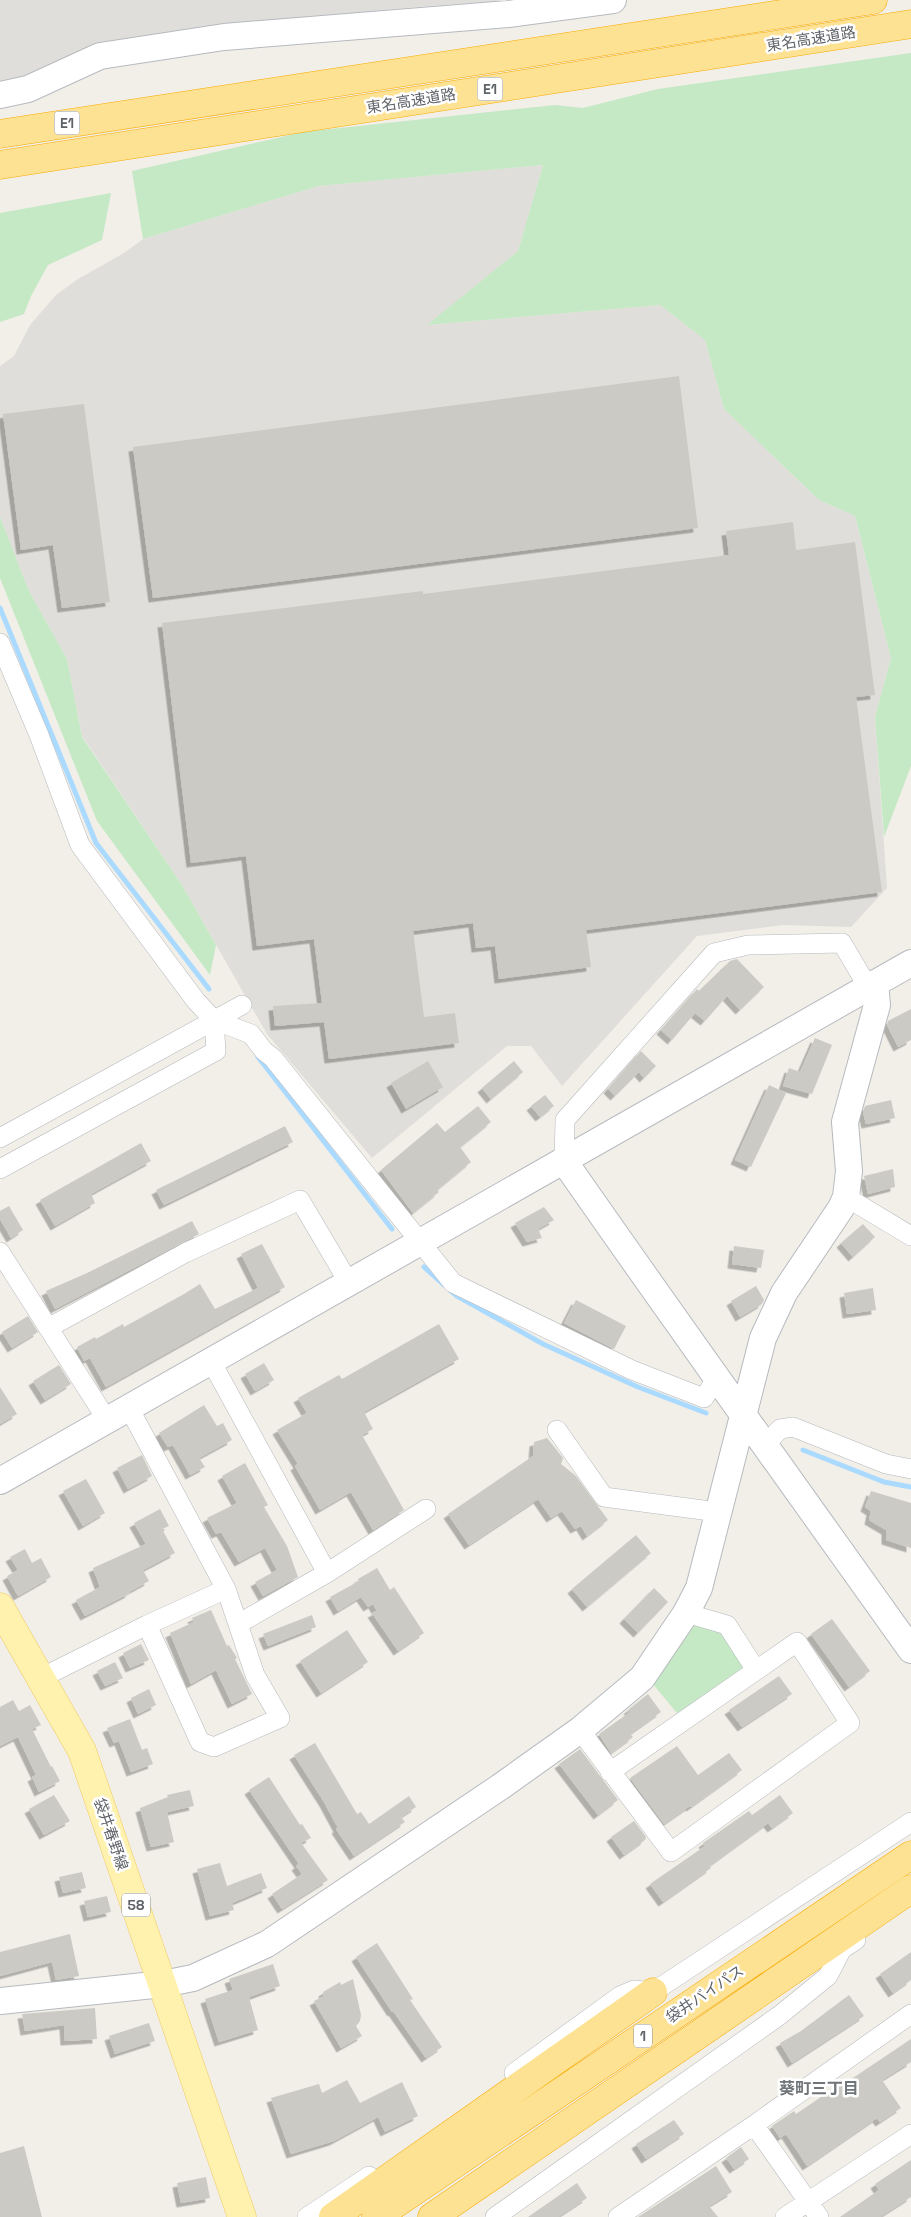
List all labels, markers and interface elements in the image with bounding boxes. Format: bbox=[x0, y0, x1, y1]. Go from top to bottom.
street label: 東名高速道路 bbox=[765, 22, 857, 55]
road number: E1 bbox=[478, 78, 502, 100]
street label: 東名高速道路 bbox=[365, 84, 457, 117]
road number: E1 bbox=[54, 112, 80, 134]
street label: 袋井春野線 bbox=[90, 1795, 133, 1872]
road number: 58 bbox=[122, 1894, 150, 1916]
street label: 袋井バイパス bbox=[662, 1961, 747, 2027]
road number: 1 bbox=[634, 2024, 652, 2048]
district label: 葵町三丁目 bbox=[779, 2078, 859, 2099]

